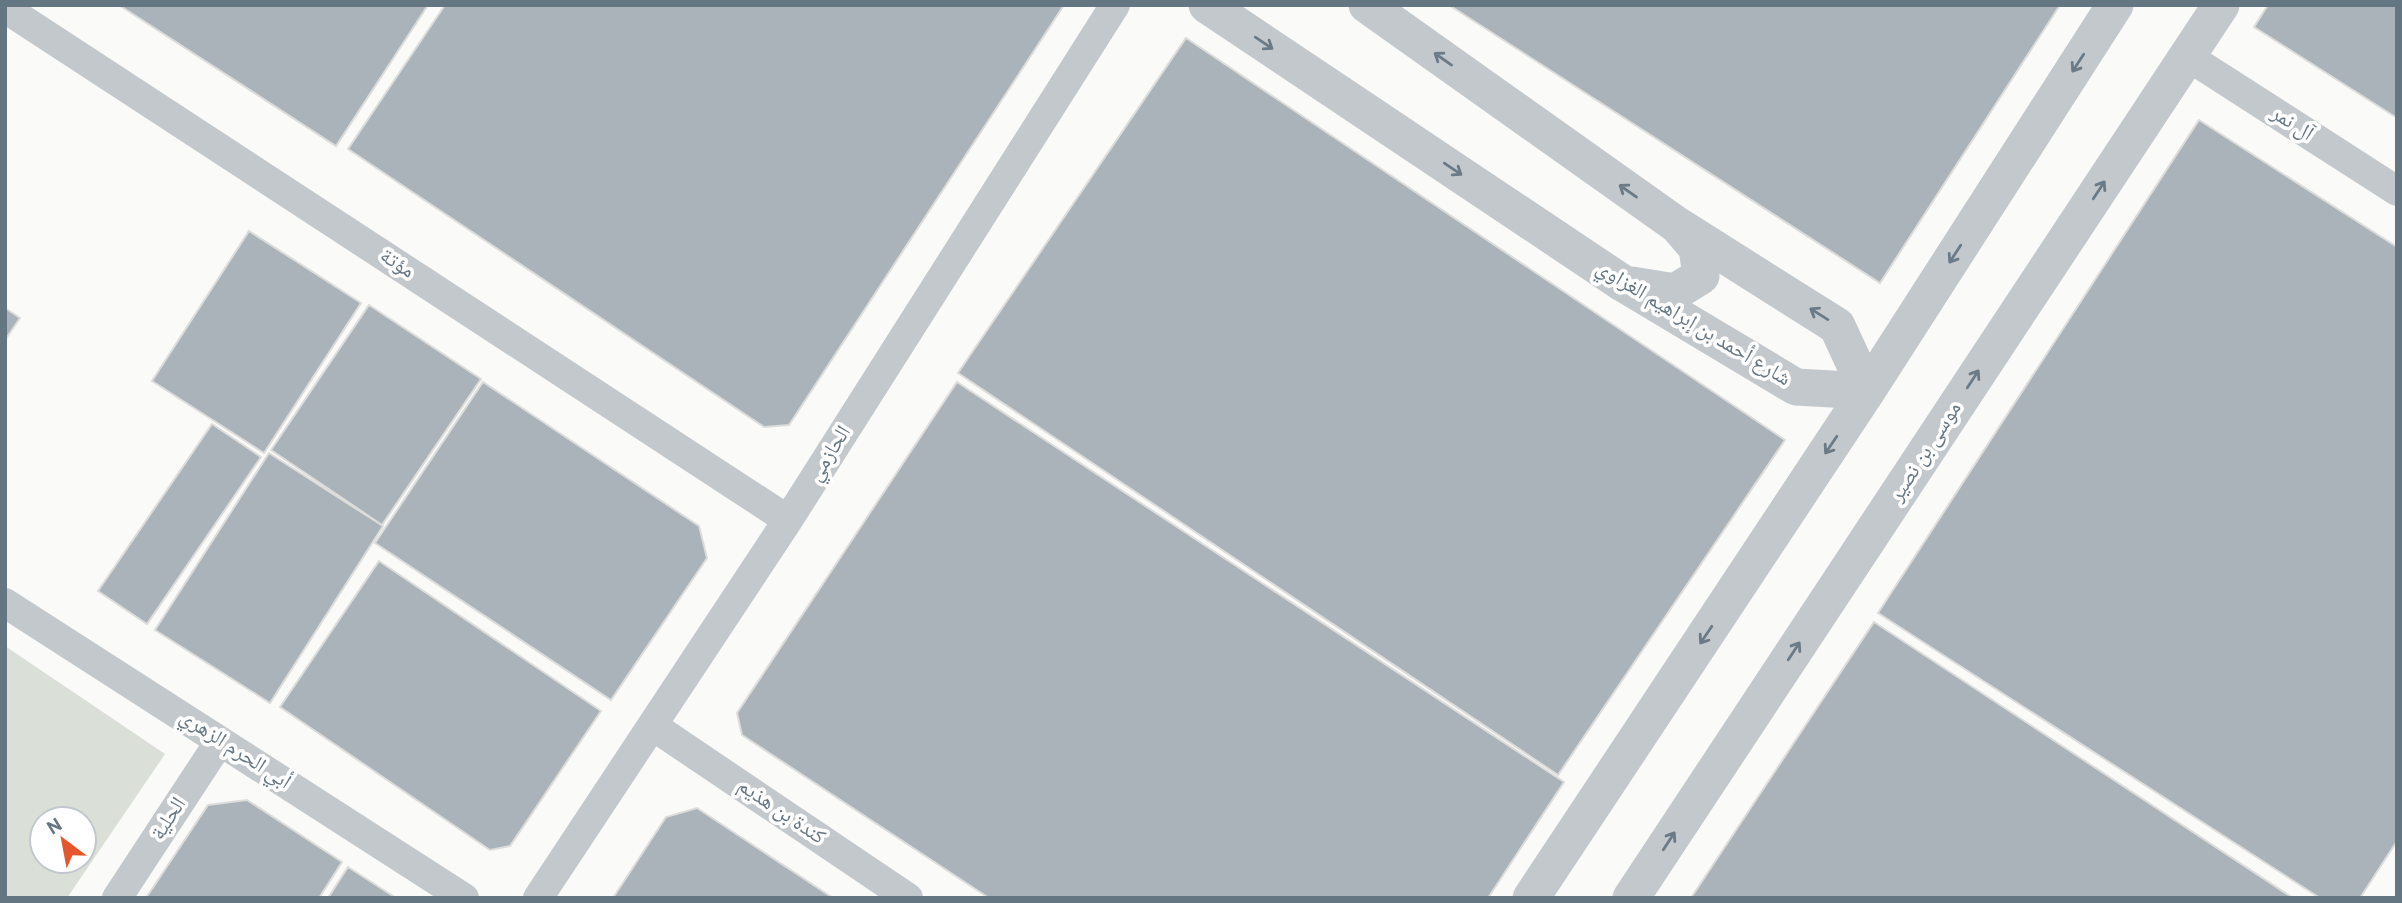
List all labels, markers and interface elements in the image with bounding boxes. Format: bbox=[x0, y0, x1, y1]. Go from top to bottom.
one-way arrow bbox=[1254, 36, 1273, 50]
one-way arrow bbox=[1434, 52, 1453, 66]
one-way arrow bbox=[2071, 52, 2085, 72]
street label: آل نمر bbox=[2265, 100, 2319, 148]
one-way arrow bbox=[1443, 162, 1462, 177]
one-way arrow bbox=[2092, 180, 2106, 200]
one-way arrow bbox=[1619, 184, 1638, 198]
street label: مؤتة bbox=[375, 243, 419, 285]
one-way arrow bbox=[1948, 244, 1962, 263]
street label: شارع أحمد بن إبراهيم الغزاوي bbox=[1590, 254, 1796, 394]
one-way arrow bbox=[1810, 307, 1829, 322]
one-way arrow bbox=[1967, 370, 1981, 390]
street label: موسى بن نصير bbox=[1883, 397, 1968, 508]
street label: الحازمي bbox=[802, 421, 859, 488]
one-way arrow bbox=[1824, 435, 1839, 454]
one-way arrow bbox=[1698, 624, 1712, 644]
one-way arrow bbox=[1787, 642, 1801, 661]
street label: أبي الحرم الزهري bbox=[174, 703, 296, 797]
street label: كندة بن هذيم bbox=[732, 773, 830, 851]
street label: الحلية bbox=[145, 793, 193, 845]
north arrow bbox=[28, 805, 98, 875]
text: N bbox=[43, 813, 67, 841]
one-way arrow bbox=[1661, 832, 1676, 851]

